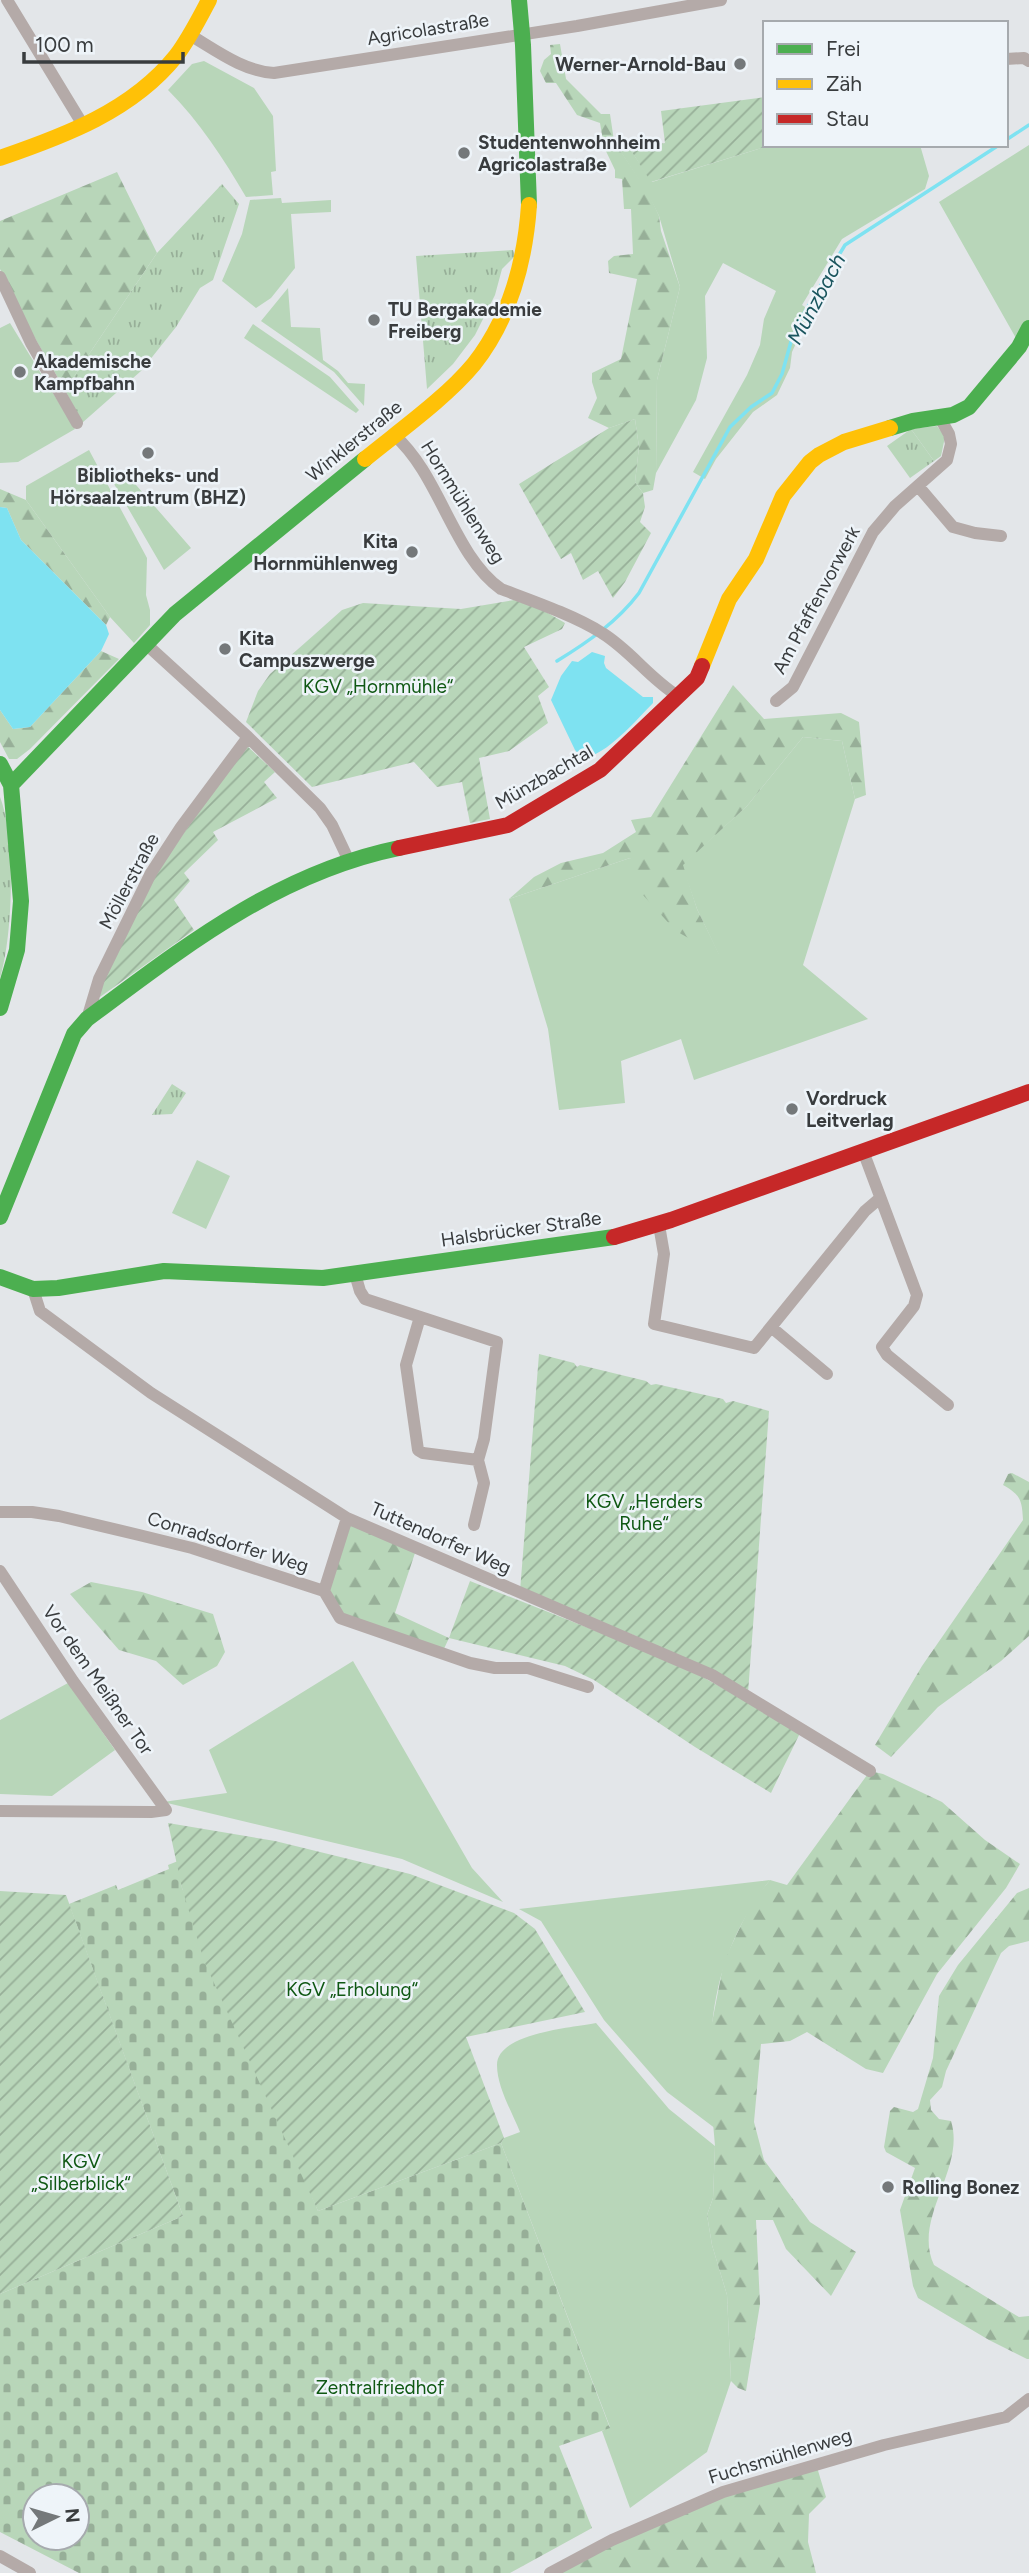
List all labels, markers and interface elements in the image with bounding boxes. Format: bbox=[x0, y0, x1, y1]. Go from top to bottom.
street label: Agricolastraße bbox=[365, 8, 491, 50]
scale bar bbox=[24, 21, 184, 65]
legend bbox=[763, 21, 1008, 147]
text: 100 m bbox=[35, 32, 94, 57]
text: Frei bbox=[826, 36, 861, 61]
place label: Werner-Arnold-Bau bbox=[555, 53, 726, 76]
marker: Werner-Arnold-Bau bbox=[732, 56, 748, 72]
text: Zäh bbox=[826, 71, 862, 96]
text: Stau bbox=[826, 106, 869, 131]
place label: Studentenwohnheim Agricolastraße bbox=[478, 131, 660, 176]
marker: Studentenwohnheim Agricolastraße bbox=[456, 145, 472, 161]
water label: Münzbach bbox=[782, 249, 850, 349]
place label: TU Bergakademie Freiberg bbox=[388, 298, 542, 343]
marker: TU Bergakademie Freiberg bbox=[366, 312, 382, 328]
place label: Akademische Kampfbahn bbox=[34, 350, 152, 395]
marker: Akademische Kampfbahn bbox=[12, 364, 28, 380]
street label: Winklerstraße bbox=[301, 395, 407, 487]
street label: Hornmühlenweg bbox=[416, 436, 510, 568]
marker: Bibliotheks- und Hörsaalzentrum (BHZ) bbox=[140, 445, 156, 461]
place label: Bibliotheks- und Hörsaalzentrum (BHZ) bbox=[50, 464, 246, 509]
street label: Am Pfaffenvorwerk bbox=[767, 522, 865, 678]
place label: Kita Hornmühlenweg bbox=[253, 530, 398, 575]
marker: Kita Hornmühlenweg bbox=[404, 544, 420, 560]
place label: Kita Campuszwerge bbox=[239, 627, 375, 672]
marker: Kita Campuszwerge bbox=[217, 641, 233, 657]
park label: KGV „Hornmühle“ bbox=[303, 675, 453, 698]
street label: Münzbachtal bbox=[491, 740, 597, 814]
street label: Möllerstraße bbox=[94, 829, 164, 933]
place label: Vordruck Leitverlag bbox=[806, 1087, 894, 1132]
marker: Vordruck Leitverlag bbox=[784, 1101, 800, 1117]
street label: Halsbrücker Straße bbox=[439, 1206, 603, 1252]
park label: KGV „Herders Ruhe“ bbox=[585, 1490, 703, 1535]
street label: Tuttendorfer Weg bbox=[367, 1497, 515, 1579]
street label: Conradsdorfer Weg bbox=[145, 1507, 311, 1577]
street label: Vor dem Meißner Tor bbox=[38, 1601, 159, 1760]
park label: KGV „Erholung“ bbox=[286, 1978, 418, 2001]
park label: KGV „Silberblick“ bbox=[31, 2150, 131, 2195]
place label: Rolling Bonez bbox=[902, 2176, 1019, 2199]
marker: Rolling Bonez bbox=[880, 2179, 896, 2195]
park label: Zentralfriedhof bbox=[316, 2376, 444, 2399]
street label: Fuchsmühlenweg bbox=[705, 2423, 855, 2489]
north arrow bbox=[21, 2482, 91, 2552]
text: N bbox=[60, 2507, 85, 2524]

